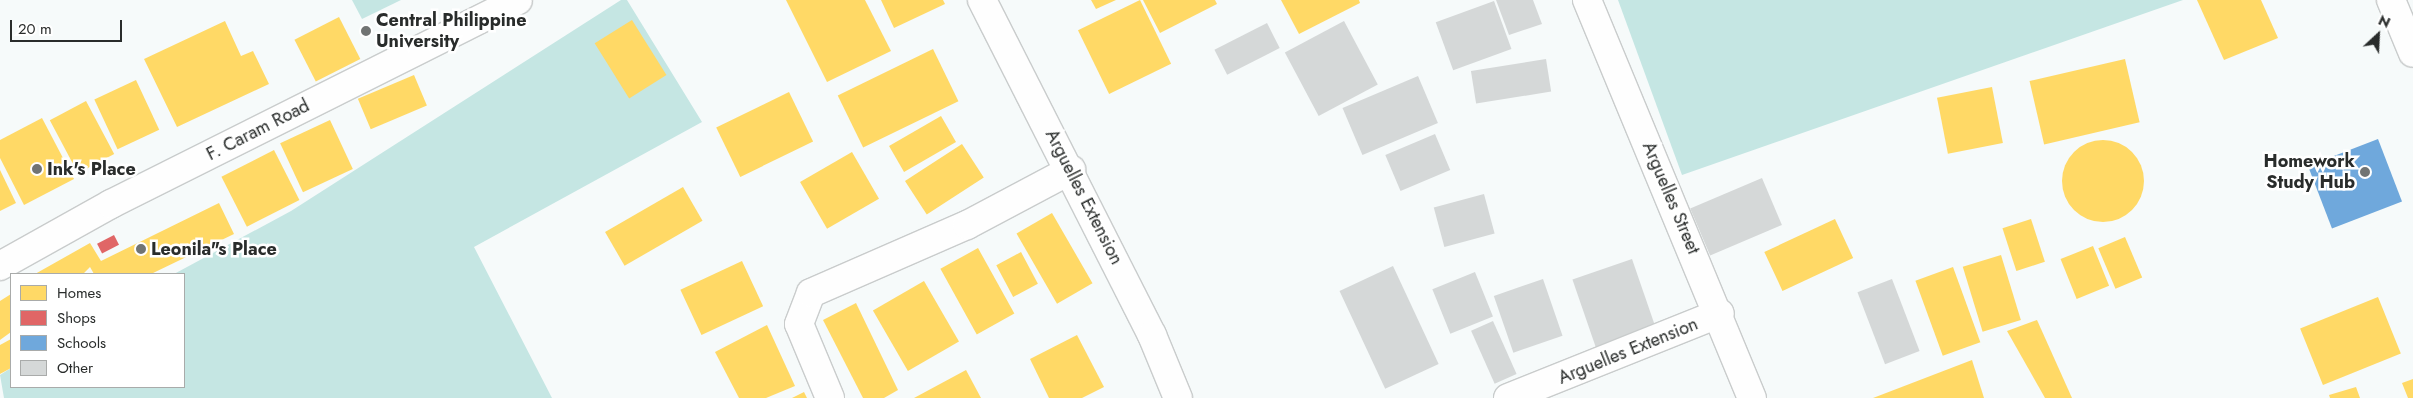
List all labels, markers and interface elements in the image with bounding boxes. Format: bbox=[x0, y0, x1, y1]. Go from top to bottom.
scale bar bbox=[12, 10, 125, 42]
place label: Central Philippine University bbox=[376, 10, 526, 52]
north arrow bbox=[2353, 10, 2403, 60]
text: N bbox=[2375, 10, 2394, 33]
text: 20 m bbox=[18, 18, 52, 40]
marker: Central Philippine University bbox=[360, 25, 372, 37]
street label: F. Caram Road bbox=[203, 95, 313, 165]
street label: Arguelles Extension bbox=[1041, 126, 1127, 268]
street label: Arguelles Street bbox=[1638, 139, 1704, 257]
place label: Homework Study Hub bbox=[2264, 151, 2355, 193]
place label: Ink's Place bbox=[47, 158, 136, 180]
marker: Ink's Place bbox=[31, 163, 43, 175]
marker: Homework Study Hub bbox=[2359, 166, 2371, 178]
place label: Leonila"s Place bbox=[151, 238, 277, 260]
marker: Leonila"s Place bbox=[135, 243, 147, 255]
legend bbox=[10, 273, 185, 388]
text: Homes bbox=[57, 282, 101, 304]
text: Shops bbox=[57, 307, 96, 329]
street label: Arguelles Extension bbox=[1555, 313, 1701, 389]
text: Schools bbox=[57, 332, 106, 354]
text: Other bbox=[57, 357, 93, 379]

